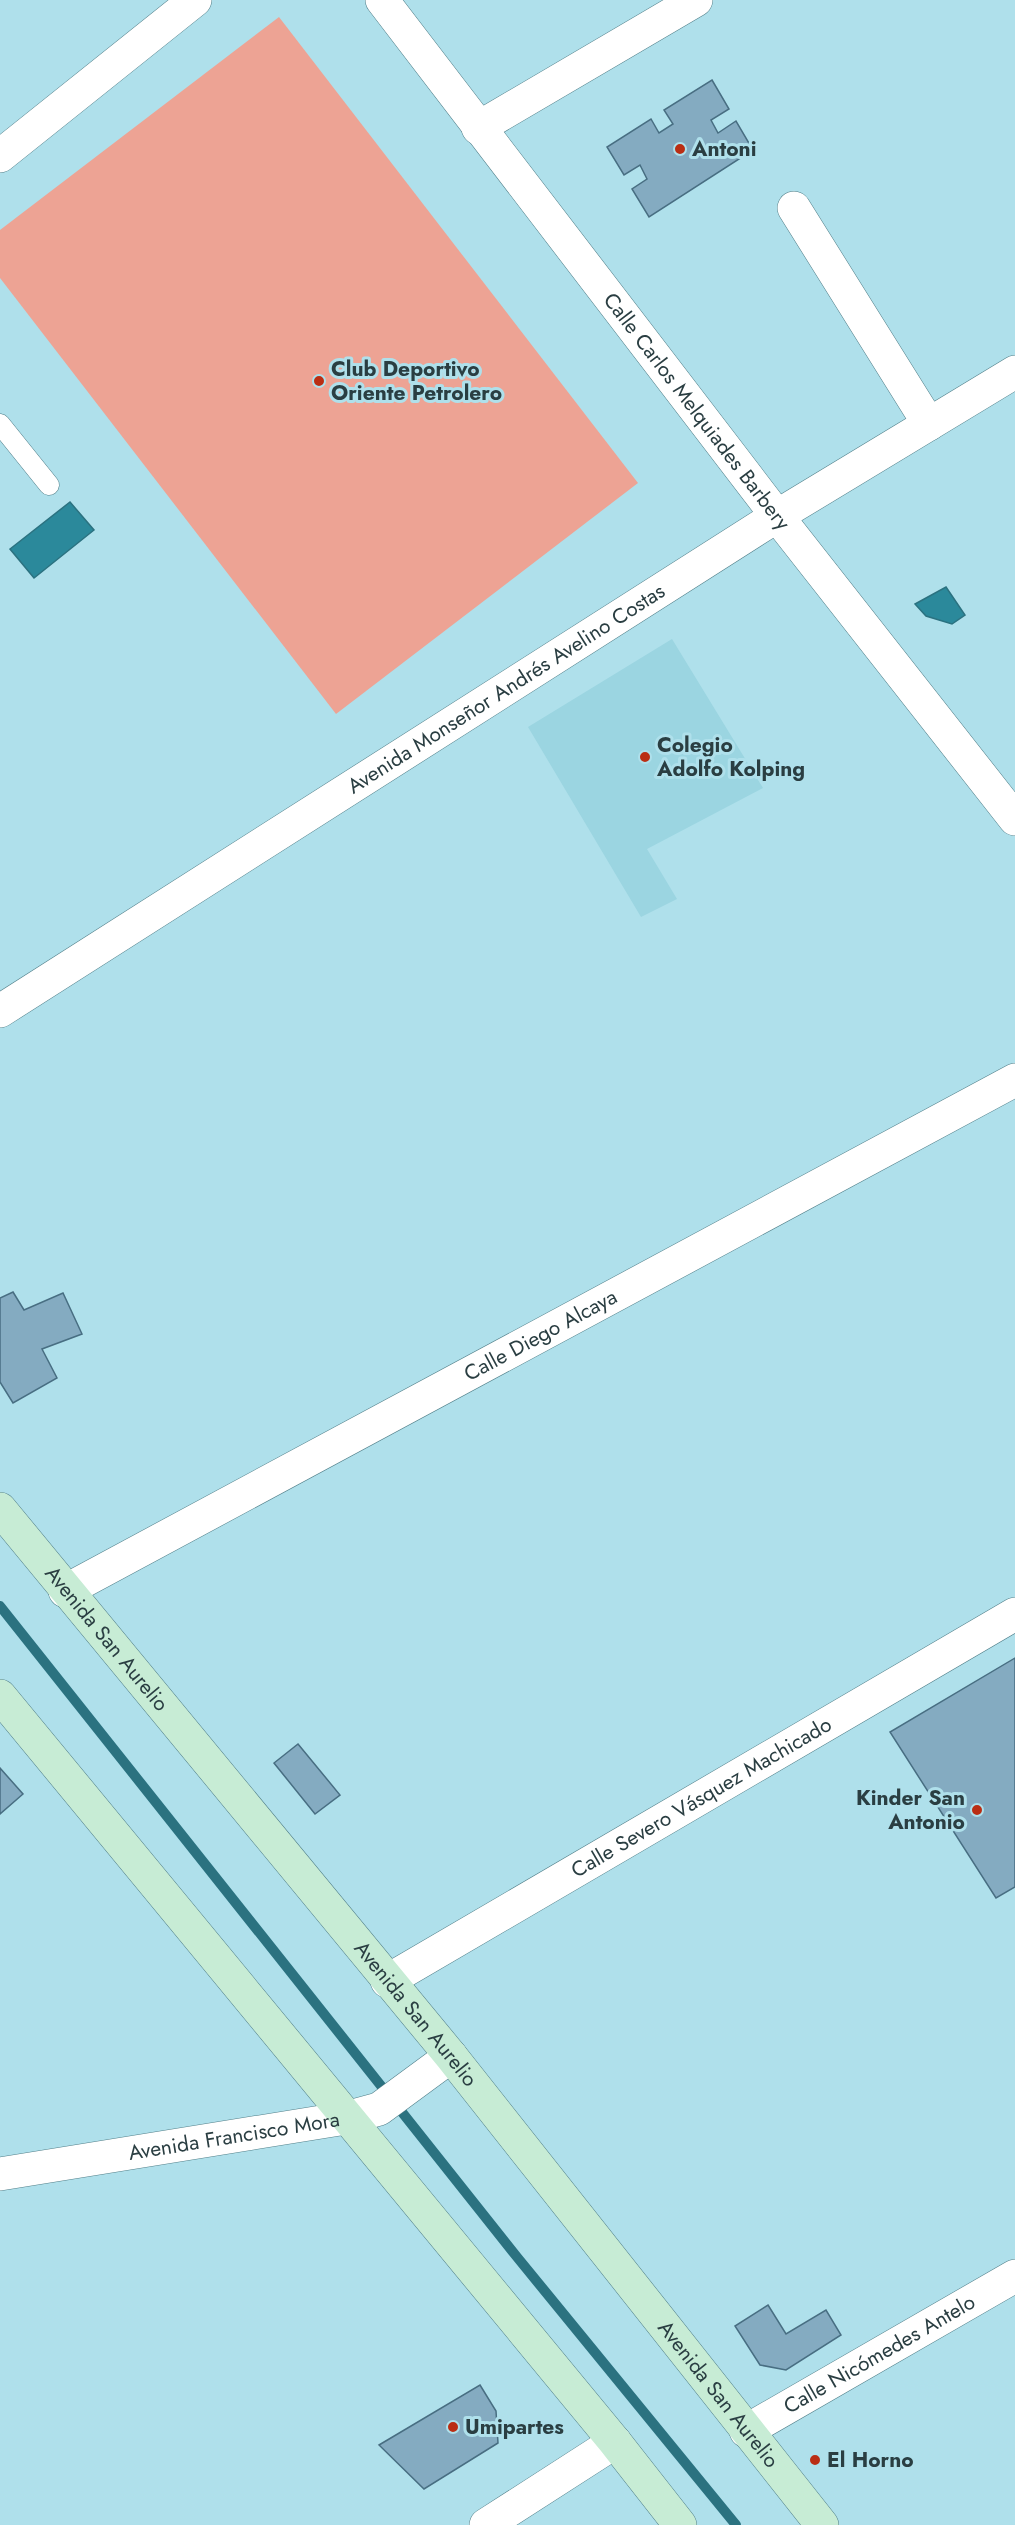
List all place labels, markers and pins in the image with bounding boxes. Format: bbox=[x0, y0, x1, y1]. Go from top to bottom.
place label: Antoni bbox=[691, 134, 756, 164]
marker: Antoni bbox=[673, 142, 687, 156]
place label: Club Deportivo Oriente Petrolero bbox=[331, 354, 502, 408]
marker: Club Deportivo Oriente Petrolero bbox=[312, 374, 326, 388]
place label: Colegio Adolfo Kolping bbox=[656, 730, 805, 784]
marker: Colegio Adolfo Kolping bbox=[638, 750, 652, 764]
place label: Kinder San Antonio bbox=[856, 1783, 965, 1837]
marker: Kinder San Antonio bbox=[970, 1803, 984, 1817]
place label: Umipartes bbox=[465, 2412, 564, 2442]
marker: Umipartes bbox=[446, 2420, 460, 2434]
place label: El Horno bbox=[827, 2445, 914, 2475]
marker: El Horno bbox=[808, 2453, 822, 2467]

